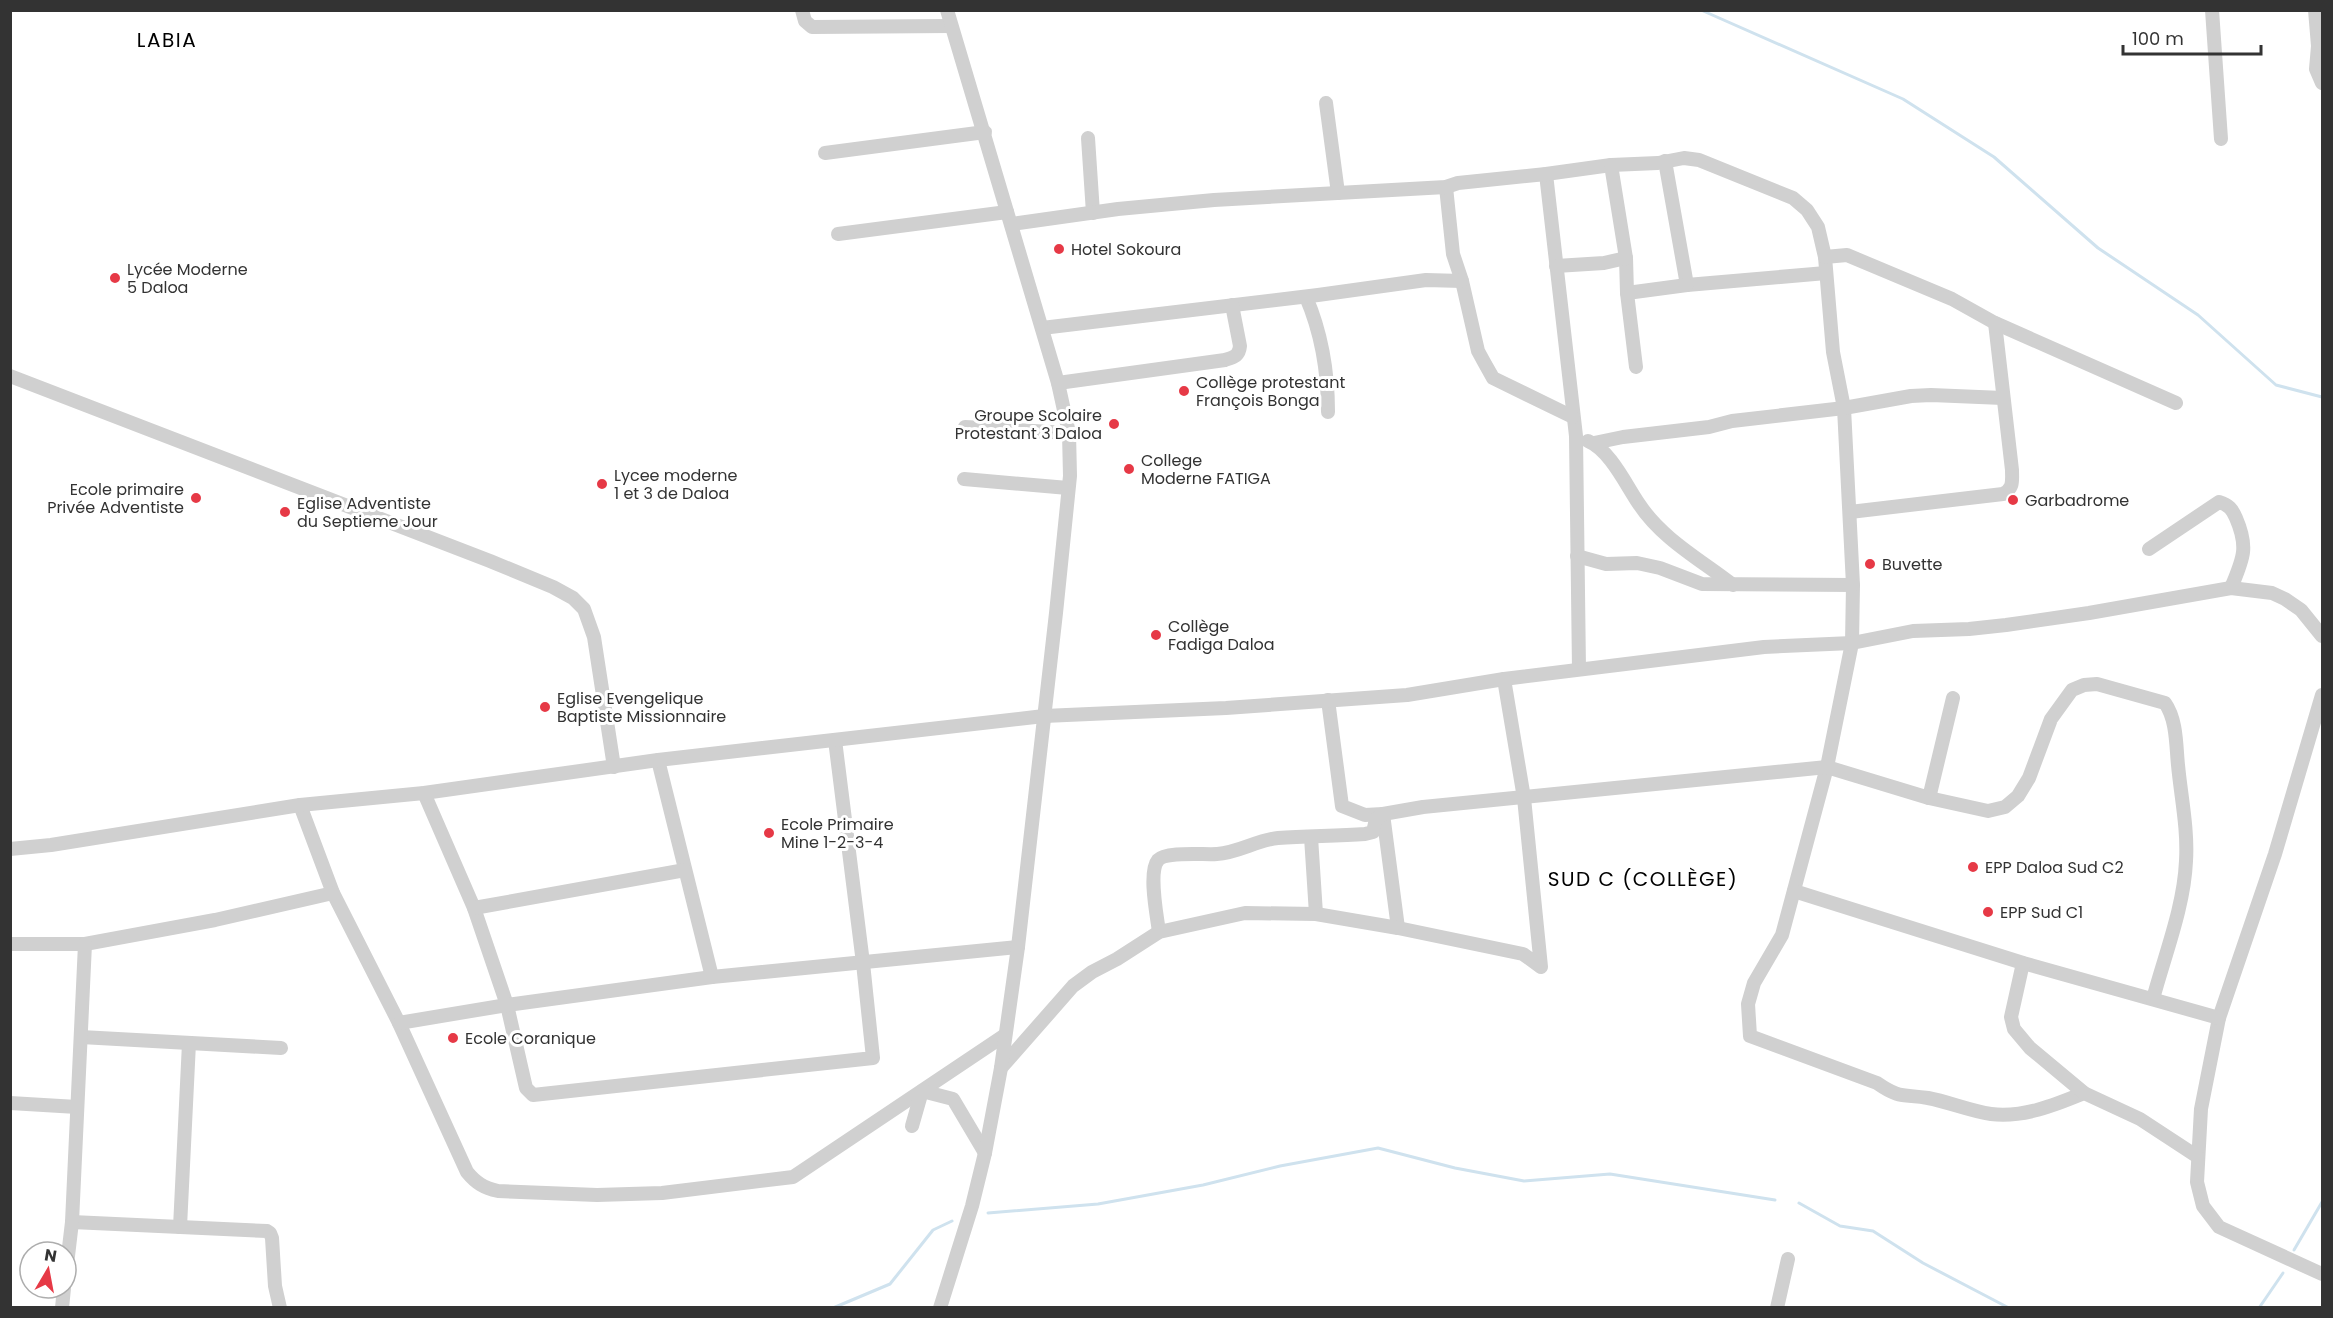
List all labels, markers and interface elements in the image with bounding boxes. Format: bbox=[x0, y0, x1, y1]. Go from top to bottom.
scale bar bbox=[2123, 18, 2261, 56]
district label: LABIA bbox=[137, 26, 197, 54]
text: 100 m bbox=[2132, 26, 2184, 51]
place label: Hotel Sokoura bbox=[1071, 238, 1181, 261]
marker: Hotel Sokoura bbox=[1052, 242, 1066, 256]
place label: Lycée Moderne 5 Daloa bbox=[127, 258, 248, 299]
marker: Lycée Moderne 5 Daloa bbox=[108, 271, 122, 285]
place label: Collège protestant François Bonga bbox=[1196, 371, 1345, 412]
marker: Collège protestant François Bonga bbox=[1177, 384, 1191, 398]
place label: Groupe Scolaire Protestant 3 Daloa bbox=[955, 404, 1102, 445]
marker: Groupe Scolaire Protestant 3 Daloa bbox=[1107, 417, 1121, 431]
place label: College Moderne FATIGA bbox=[1141, 449, 1271, 490]
marker: College Moderne FATIGA bbox=[1122, 462, 1136, 476]
place label: Lycee moderne 1 et 3 de Daloa bbox=[614, 464, 737, 505]
marker: Lycee moderne 1 et 3 de Daloa bbox=[595, 477, 609, 491]
place label: Ecole primaire Privée Adventiste bbox=[47, 478, 184, 519]
place label: Garbadrome bbox=[2025, 489, 2129, 512]
marker: Ecole primaire Privée Adventiste bbox=[189, 491, 203, 505]
place label: Eglise Adventiste du Septieme Jour bbox=[297, 492, 438, 533]
marker: Garbadrome bbox=[2006, 493, 2020, 507]
marker: Eglise Adventiste du Septieme Jour bbox=[278, 505, 292, 519]
place label: Buvette bbox=[1882, 553, 1943, 576]
marker: Buvette bbox=[1863, 557, 1877, 571]
place label: Collège Fadiga Daloa bbox=[1168, 615, 1275, 656]
marker: Collège Fadiga Daloa bbox=[1149, 628, 1163, 642]
place label: Eglise Evengelique Baptiste Missionnaire bbox=[557, 687, 726, 728]
marker: Eglise Evengelique Baptiste Missionnaire bbox=[538, 700, 552, 714]
place label: Ecole Primaire Mine 1-2-3-4 bbox=[781, 813, 894, 854]
marker: Ecole Primaire Mine 1-2-3-4 bbox=[762, 826, 776, 840]
place label: EPP Daloa Sud C2 bbox=[1985, 856, 2124, 879]
marker: EPP Daloa Sud C2 bbox=[1966, 860, 1980, 874]
district label: SUD C (COLLÈGE) bbox=[1548, 865, 1738, 893]
place label: EPP Sud C1 bbox=[2000, 901, 2083, 924]
marker: EPP Sud C1 bbox=[1981, 905, 1995, 919]
place label: Ecole Coranique bbox=[465, 1027, 596, 1050]
marker: Ecole Coranique bbox=[446, 1031, 460, 1045]
north arrow bbox=[18, 1240, 78, 1300]
text: N bbox=[43, 1243, 58, 1268]

